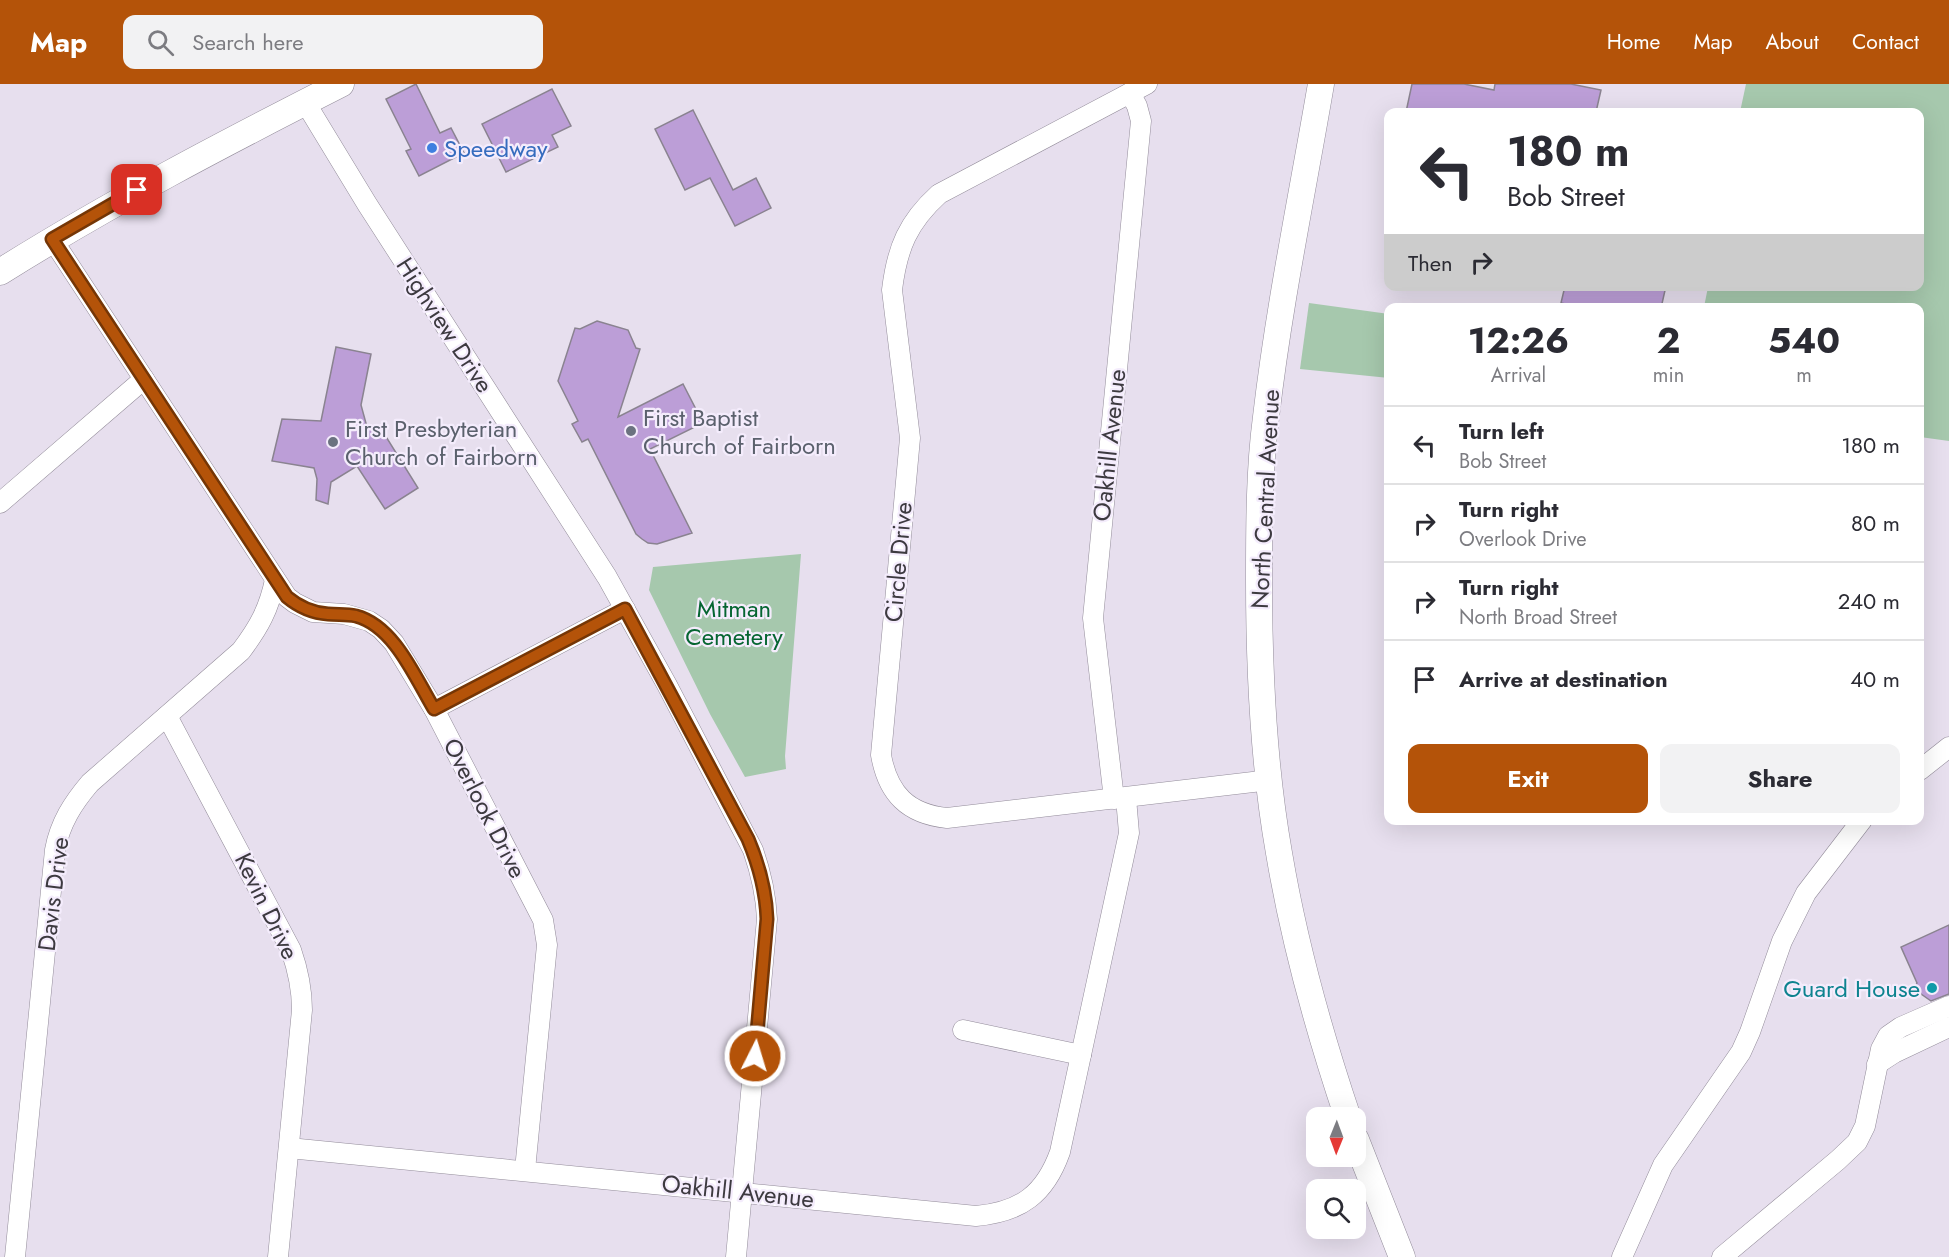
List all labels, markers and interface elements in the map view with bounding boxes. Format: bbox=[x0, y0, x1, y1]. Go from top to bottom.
search box bbox=[123, 15, 543, 69]
text: Map bbox=[30, 22, 87, 63]
icon: search bbox=[144, 26, 177, 59]
text: Search here bbox=[192, 26, 304, 58]
text: Home bbox=[1607, 27, 1660, 57]
text: Map bbox=[1693, 27, 1733, 57]
text: About bbox=[1766, 27, 1819, 57]
text: Contact bbox=[1852, 27, 1919, 57]
text: 180 m bbox=[1507, 121, 1630, 182]
place label: Speedway bbox=[444, 131, 548, 166]
icon: left bbox=[1408, 132, 1486, 210]
marker: Speedway bbox=[425, 141, 439, 155]
pin bbox=[111, 164, 162, 215]
icon: arrive bbox=[120, 173, 153, 206]
text: Bob Street bbox=[1507, 177, 1625, 216]
icon: right bbox=[1465, 246, 1498, 279]
text: Then bbox=[1408, 247, 1453, 279]
street label: Highview Drive bbox=[388, 250, 502, 400]
text: 12:26 bbox=[1468, 314, 1569, 366]
text: 2 bbox=[1657, 314, 1680, 366]
text: 540 bbox=[1768, 314, 1840, 366]
text: Arrival bbox=[1491, 361, 1546, 390]
text: min bbox=[1653, 361, 1684, 390]
text: m bbox=[1796, 361, 1812, 390]
street label: Oakhill Avenue bbox=[1084, 367, 1134, 523]
street label: North Central Avenue bbox=[1242, 388, 1288, 610]
place label: First Baptist Church of Fairborn bbox=[643, 400, 836, 463]
place label: First Presbyterian Church of Fairborn bbox=[345, 411, 538, 474]
text: Turn left bbox=[1459, 415, 1544, 447]
marker: First Baptist Church of Fairborn bbox=[624, 424, 638, 438]
icon: left bbox=[1408, 429, 1441, 462]
text: 180 m bbox=[1841, 429, 1900, 461]
marker: First Presbyterian Church of Fairborn bbox=[326, 435, 340, 449]
text: Bob Street bbox=[1459, 447, 1546, 476]
text: Turn right bbox=[1459, 493, 1559, 525]
street label: Circle Drive bbox=[875, 500, 921, 624]
icon: right bbox=[1408, 507, 1441, 540]
text: 80 m bbox=[1851, 507, 1900, 539]
text: Overlook Drive bbox=[1459, 525, 1586, 554]
text: Turn right bbox=[1459, 571, 1559, 603]
icon: right bbox=[1408, 585, 1441, 618]
text: 240 m bbox=[1838, 585, 1900, 617]
park label: Mitman Cemetery bbox=[685, 591, 783, 654]
text: North Broad Street bbox=[1459, 603, 1617, 632]
icon: arrive bbox=[1408, 663, 1441, 696]
text: Arrive at destination bbox=[1459, 663, 1668, 695]
text: 40 m bbox=[1850, 663, 1900, 695]
street label: Overlook Drive bbox=[435, 732, 535, 884]
button: Exit bbox=[1408, 744, 1648, 813]
button: Share bbox=[1660, 744, 1900, 813]
street label: Davis Drive bbox=[29, 835, 77, 953]
street label: Kevin Drive bbox=[226, 847, 308, 965]
place label: Guard House bbox=[1783, 971, 1920, 1006]
marker: Guard House bbox=[1925, 981, 1939, 995]
position arrow bbox=[723, 1024, 787, 1088]
north arrow bbox=[1306, 1107, 1366, 1167]
map controls bbox=[1306, 1107, 1366, 1239]
street label: Oakhill Avenue bbox=[660, 1166, 816, 1216]
button: search bbox=[1306, 1179, 1366, 1239]

